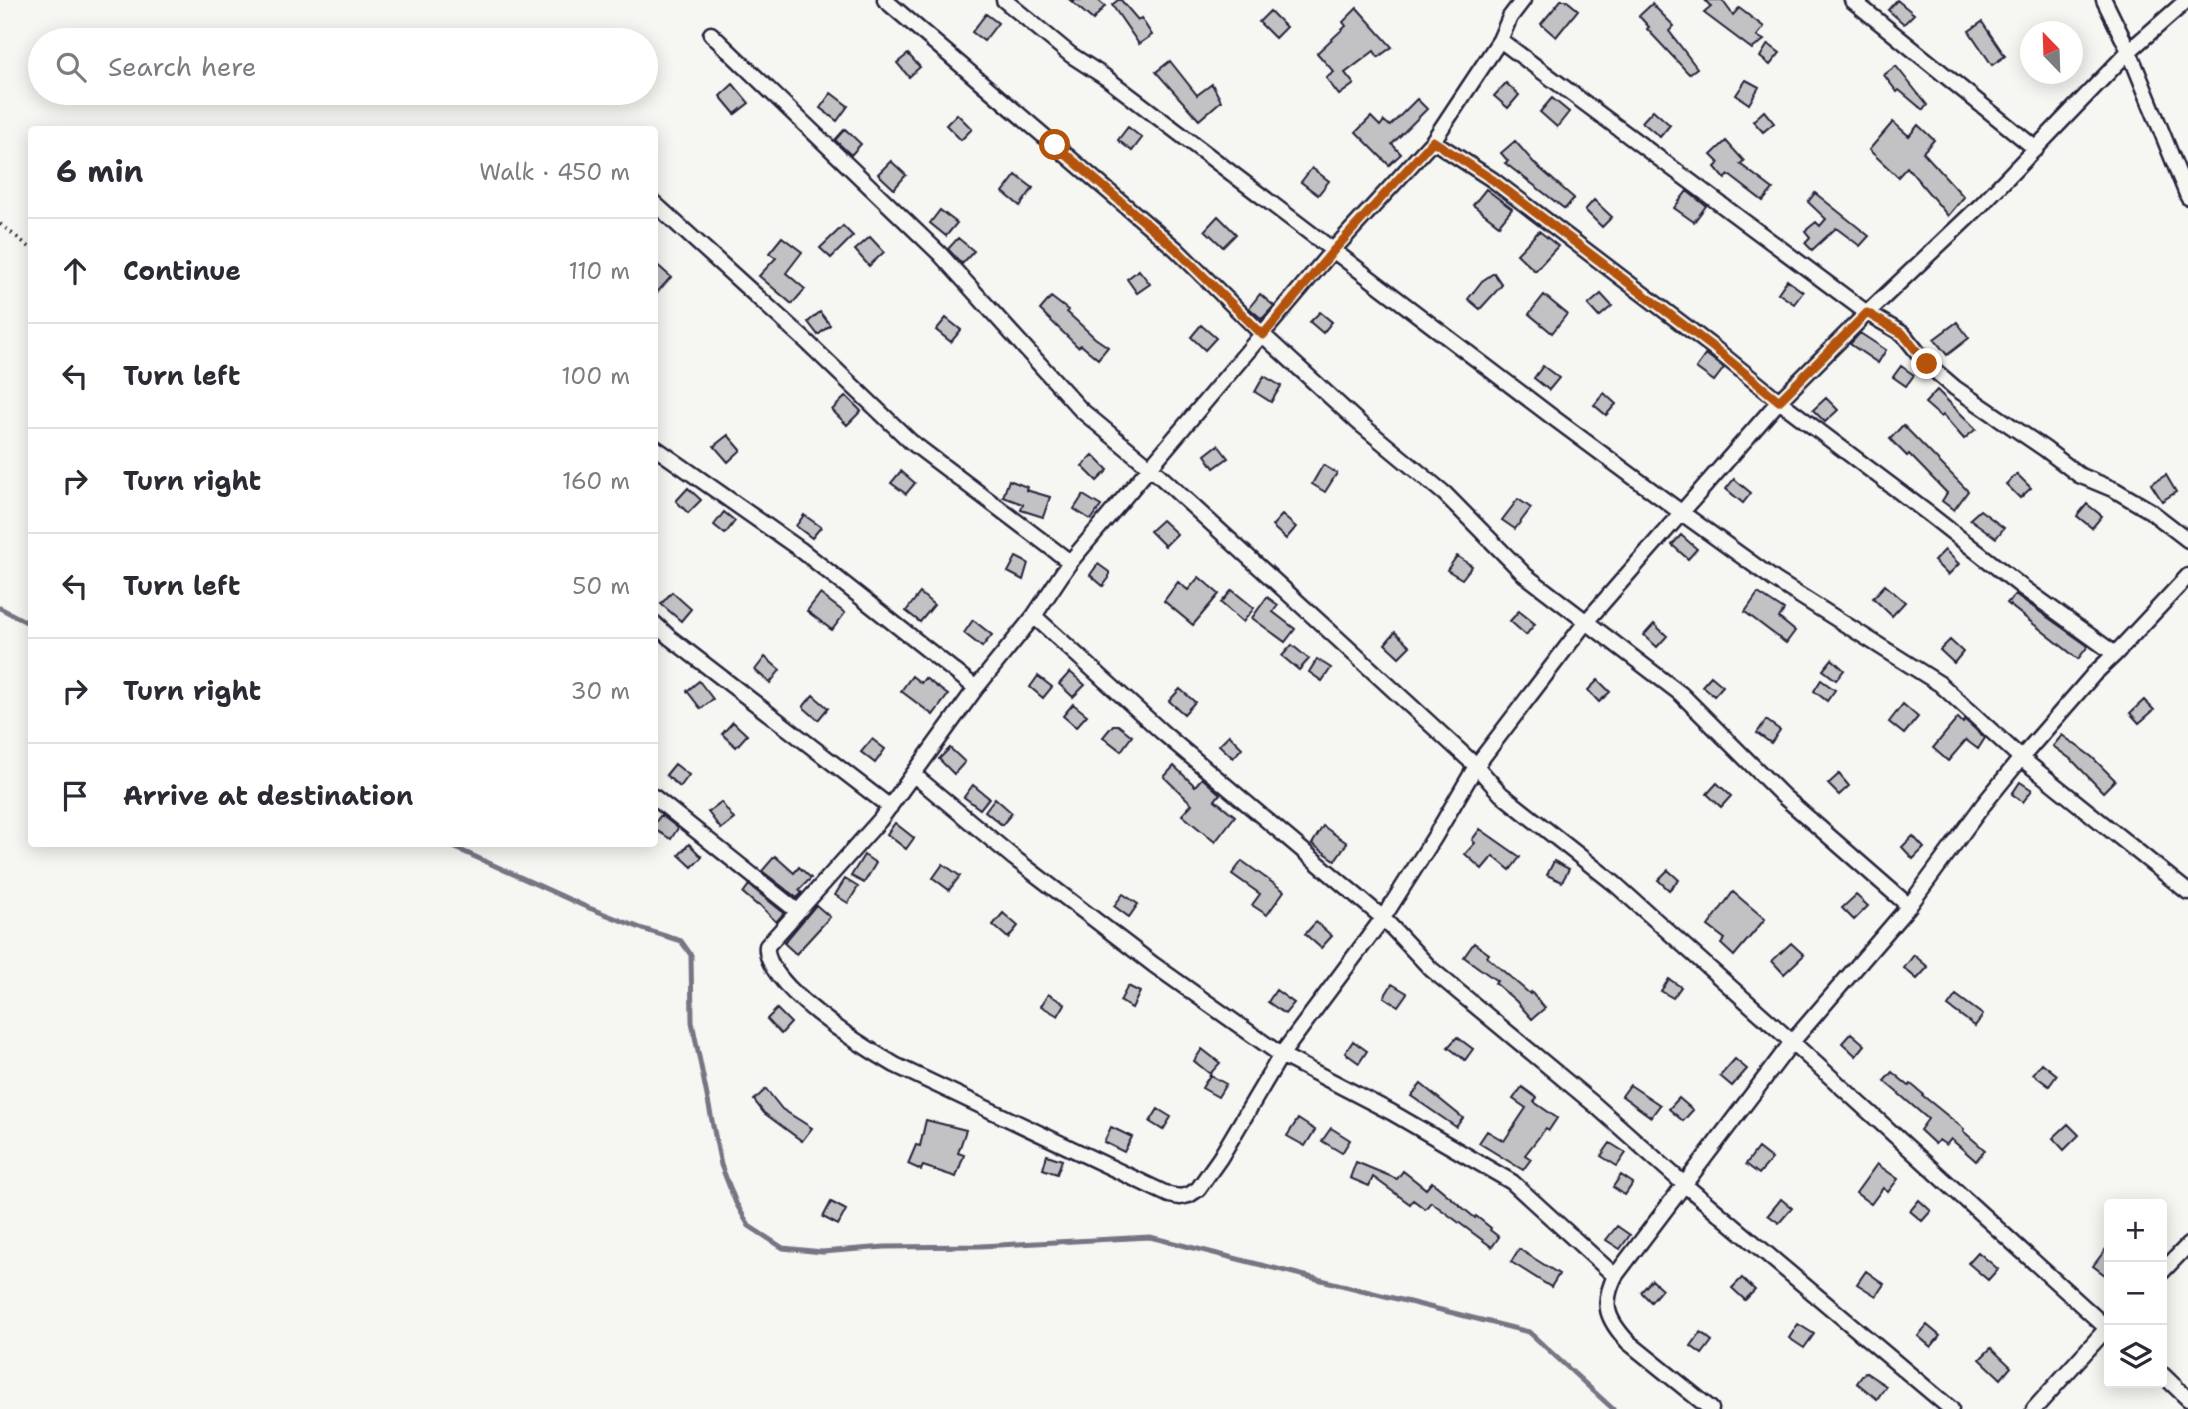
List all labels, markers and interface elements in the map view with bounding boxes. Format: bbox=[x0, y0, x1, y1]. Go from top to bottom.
north arrow bbox=[2020, 21, 2083, 84]
search box bbox=[28, 28, 658, 105]
icon: search bbox=[52, 48, 90, 86]
text: Search here bbox=[108, 49, 257, 84]
route start bbox=[1039, 129, 1070, 160]
text: 6 min bbox=[56, 151, 143, 192]
text: Walk · 450 m bbox=[479, 157, 630, 187]
icon: ahead bbox=[56, 252, 94, 290]
text: Continue bbox=[123, 253, 241, 288]
text: 110 m bbox=[568, 256, 630, 286]
route end bbox=[1911, 348, 1942, 379]
icon: left bbox=[56, 357, 94, 395]
text: Turn left bbox=[123, 358, 240, 393]
text: 100 m bbox=[561, 361, 630, 391]
icon: right bbox=[56, 462, 94, 500]
text: Turn right bbox=[123, 463, 261, 498]
text: 160 m bbox=[562, 466, 630, 496]
icon: left bbox=[56, 567, 94, 605]
text: Turn left bbox=[123, 568, 240, 603]
text: 50 m bbox=[572, 571, 630, 601]
icon: right bbox=[56, 672, 94, 710]
text: Turn right bbox=[123, 673, 261, 708]
text: 30 m bbox=[571, 676, 630, 706]
icon: arrive bbox=[56, 777, 94, 815]
text: Arrive at destination bbox=[123, 778, 413, 813]
map controls bbox=[2104, 1199, 2167, 1388]
button: + bbox=[2104, 1199, 2167, 1262]
button: − bbox=[2104, 1262, 2167, 1325]
button: layers bbox=[2104, 1325, 2167, 1388]

